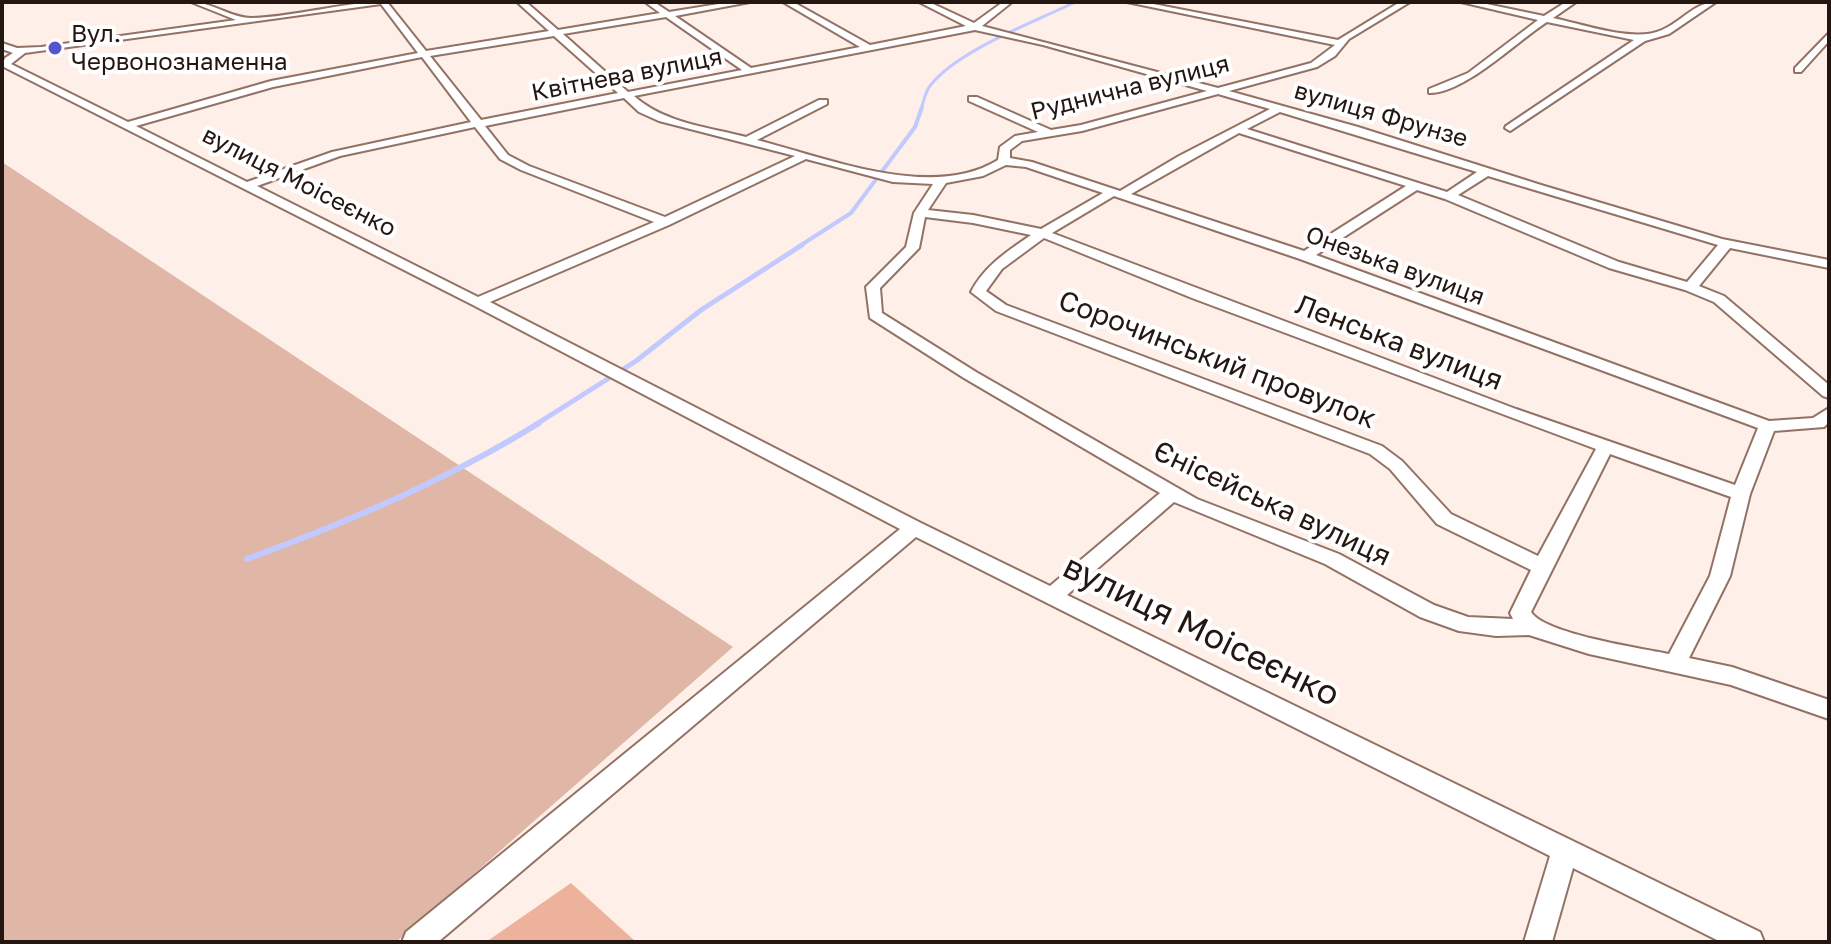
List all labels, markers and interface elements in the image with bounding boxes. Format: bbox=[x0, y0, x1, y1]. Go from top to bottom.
place label: Вул. Червонознаменна bbox=[71, 20, 288, 76]
marker: Вул. Червонознаменна bbox=[46, 39, 64, 57]
street label: Квітнева вулиця bbox=[529, 42, 725, 108]
street label: Руднична вулиця bbox=[1028, 49, 1232, 127]
street label: вулиця Фрунзе bbox=[1291, 76, 1471, 154]
street label: вулиця Моісеєнко bbox=[197, 121, 401, 243]
street label: Онезька вулиця bbox=[1302, 220, 1488, 312]
street label: Сорочинський провулок bbox=[1054, 284, 1380, 436]
street label: Ленська вулиця bbox=[1291, 288, 1507, 398]
street label: Єнісейська вулиця bbox=[1148, 434, 1396, 574]
street label: вулиця Моісеєнко bbox=[1056, 546, 1346, 716]

